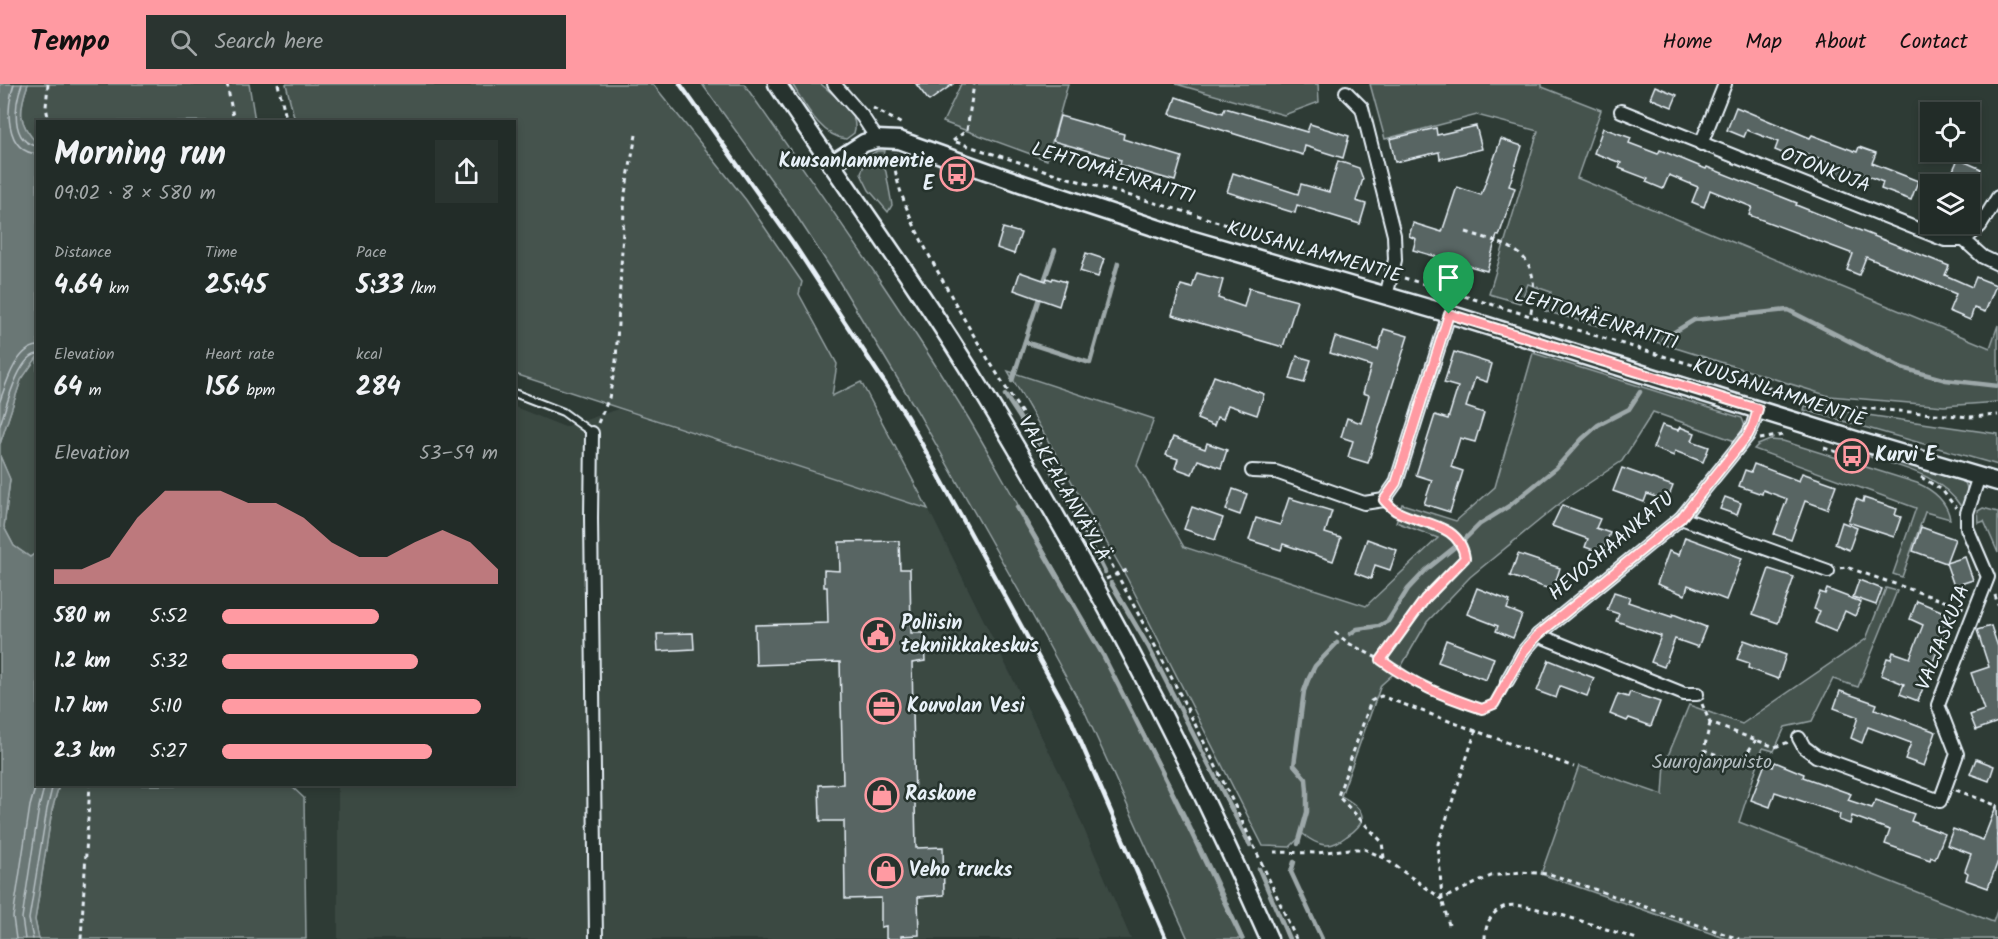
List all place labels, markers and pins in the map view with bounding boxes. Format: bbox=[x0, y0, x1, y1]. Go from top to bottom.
place label: Kuusanlammentie E bbox=[779, 146, 935, 201]
bus stop icon: Kuusanlammentie E bbox=[939, 156, 975, 192]
pin bbox=[1423, 252, 1474, 314]
bus stop icon: Kurvi E bbox=[1834, 438, 1870, 474]
place label: Kurvi E bbox=[1875, 440, 1937, 472]
place label: Poliisin tekniikkakeskus bbox=[901, 608, 1040, 663]
public building icon: Poliisin tekniikkakeskus bbox=[860, 617, 896, 653]
office icon: Kouvolan Vesi bbox=[866, 689, 902, 725]
place label: Kouvolan Vesi bbox=[907, 691, 1025, 723]
shop icon: Raskone bbox=[864, 777, 900, 813]
place label: Raskone bbox=[905, 779, 977, 811]
shop icon: Veho trucks bbox=[868, 853, 904, 889]
place label: Veho trucks bbox=[909, 855, 1013, 887]

